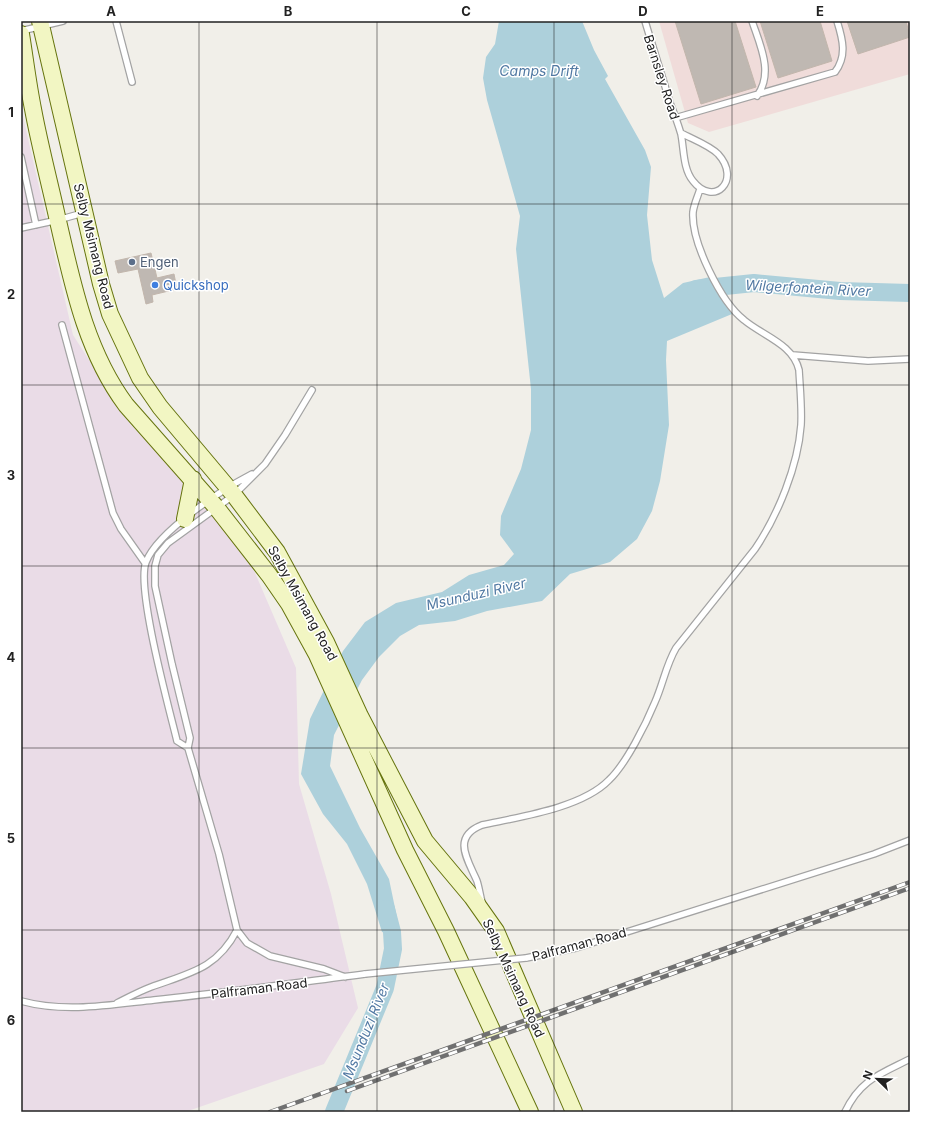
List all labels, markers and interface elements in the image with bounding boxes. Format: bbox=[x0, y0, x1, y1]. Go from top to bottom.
text: A bbox=[106, 3, 116, 19]
text: B bbox=[284, 3, 293, 19]
text: C bbox=[461, 3, 471, 19]
text: D bbox=[638, 3, 648, 19]
text: E bbox=[816, 3, 824, 19]
street label: Barnsley Road bbox=[641, 33, 683, 121]
water label: Camps Drift bbox=[499, 62, 579, 79]
text: 1 bbox=[8, 104, 14, 120]
street label: Selby Msimang Road bbox=[71, 182, 117, 310]
place label: Engen bbox=[140, 254, 179, 270]
marker: Engen bbox=[127, 257, 137, 267]
water label: Wilgerfontein River bbox=[745, 276, 872, 299]
place label: Quickshop bbox=[163, 277, 229, 293]
marker: Quickshop bbox=[150, 280, 160, 290]
text: 2 bbox=[7, 286, 15, 302]
text: 3 bbox=[7, 467, 15, 483]
street label: Selby Msimang Road bbox=[265, 543, 341, 663]
water label: Msunduzi River bbox=[424, 574, 528, 613]
text: 4 bbox=[7, 649, 16, 665]
text: 5 bbox=[7, 830, 15, 846]
street label: Selby Msimang Road bbox=[480, 916, 548, 1040]
street label: Palframan Road bbox=[530, 924, 628, 964]
street label: Palframan Road bbox=[210, 974, 308, 1002]
water label: Msunduzi River bbox=[339, 980, 393, 1081]
text: 6 bbox=[7, 1012, 15, 1028]
north arrow bbox=[857, 1059, 897, 1099]
text: N bbox=[860, 1068, 876, 1082]

